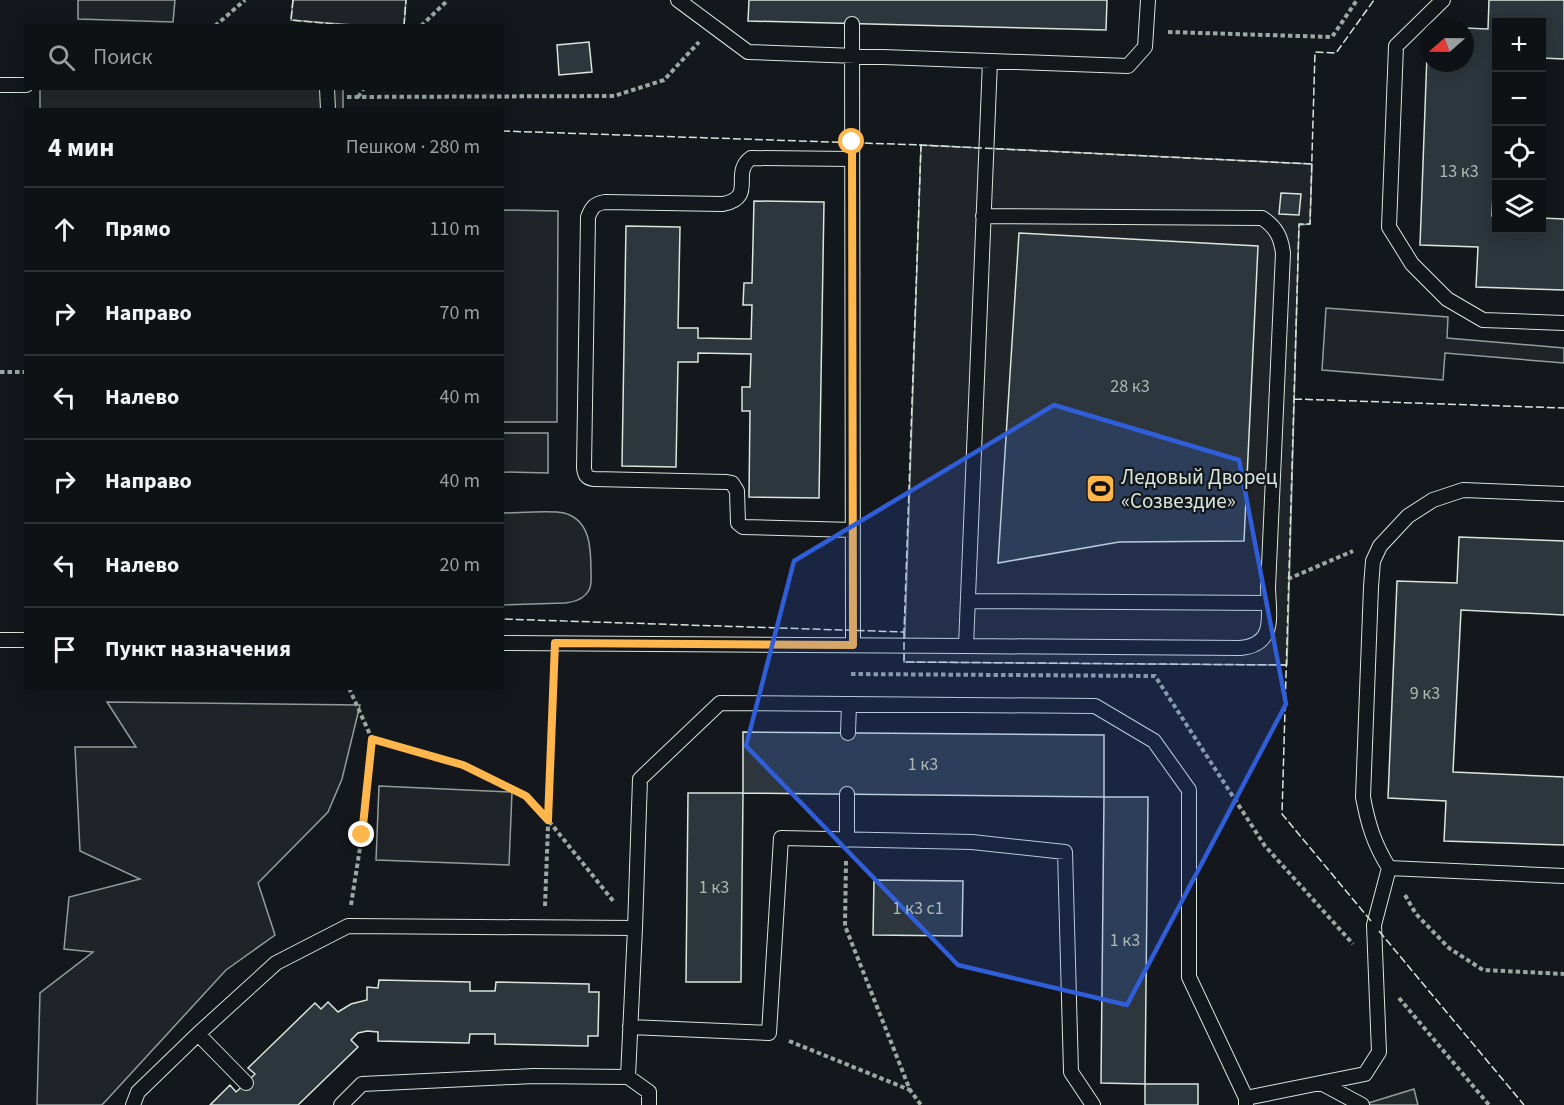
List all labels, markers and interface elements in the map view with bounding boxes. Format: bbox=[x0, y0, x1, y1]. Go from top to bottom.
north arrow bbox=[1420, 18, 1474, 72]
map controls bbox=[1492, 18, 1546, 234]
button: + bbox=[1492, 18, 1546, 72]
search box bbox=[24, 24, 504, 90]
icon: search bbox=[45, 41, 78, 74]
text: Поиск bbox=[93, 41, 152, 73]
button: − bbox=[1492, 72, 1546, 126]
button: locate bbox=[1492, 126, 1546, 180]
route start bbox=[838, 128, 864, 154]
text: 4 мин bbox=[48, 129, 114, 166]
text: Пешком · 280 m bbox=[346, 133, 480, 161]
house number: 13 к3 bbox=[1439, 159, 1479, 184]
button: layers bbox=[1492, 180, 1546, 234]
icon: ahead bbox=[48, 213, 81, 246]
text: Прямо bbox=[105, 213, 171, 245]
text: 110 m bbox=[430, 215, 480, 243]
icon: right bbox=[48, 297, 81, 330]
text: Направо bbox=[105, 297, 192, 329]
text: 70 m bbox=[440, 299, 480, 327]
house number: 28 к3 bbox=[1110, 374, 1150, 399]
icon: left bbox=[48, 381, 81, 414]
text: Налево bbox=[105, 381, 179, 413]
text: 40 m bbox=[440, 383, 480, 411]
place label: Ледовый Дворец «Созвездие» bbox=[1121, 462, 1278, 516]
icon: right bbox=[48, 465, 81, 498]
text: Направо bbox=[105, 465, 192, 497]
text: 40 m bbox=[440, 467, 480, 495]
sports icon: Ледовый Дворец «Созвездие» bbox=[1084, 473, 1116, 505]
icon: left bbox=[48, 549, 81, 582]
text: Налево bbox=[105, 549, 179, 581]
text: 20 m bbox=[440, 551, 480, 579]
icon: arrive bbox=[48, 633, 81, 666]
text: Пункт назначения bbox=[105, 633, 291, 665]
house number: 9 к3 bbox=[1410, 681, 1440, 706]
house number: 1 к3 bbox=[908, 752, 938, 777]
route end bbox=[348, 821, 374, 847]
house number: 1 к3 bbox=[699, 875, 729, 900]
house number: 1 к3 с1 bbox=[892, 896, 944, 921]
house number: 1 к3 bbox=[1110, 928, 1140, 953]

